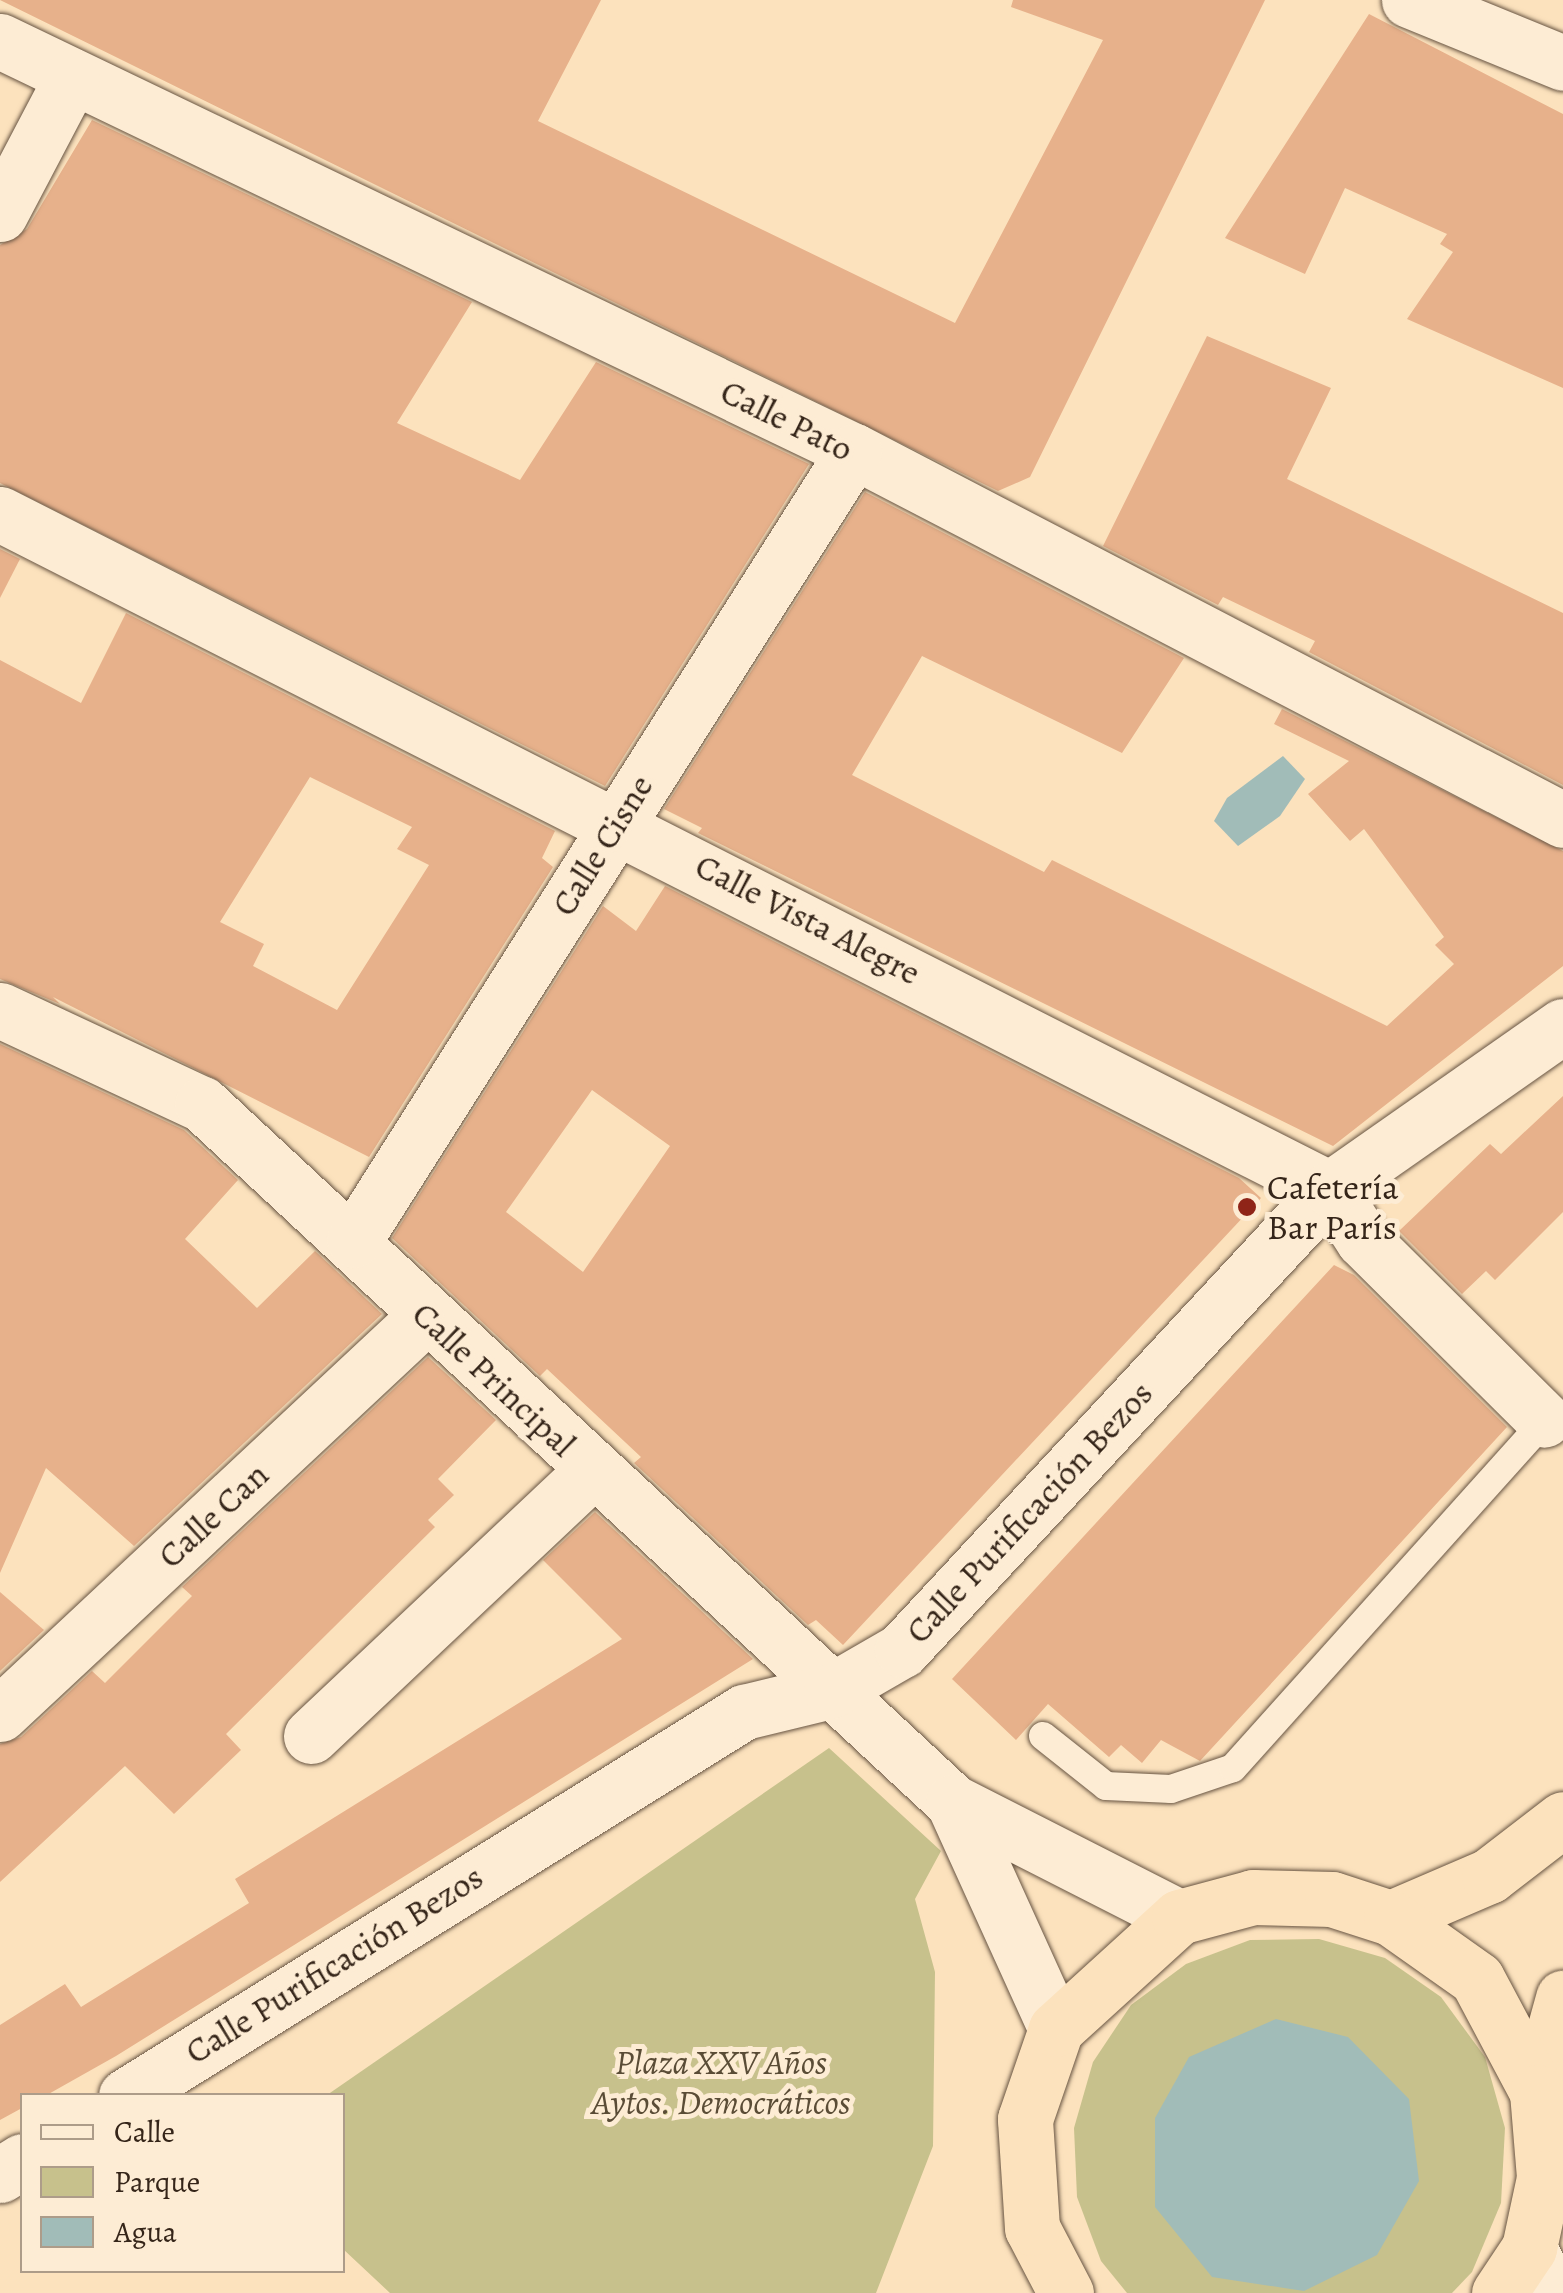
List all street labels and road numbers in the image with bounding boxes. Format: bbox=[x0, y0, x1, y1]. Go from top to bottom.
street label: Calle Pato bbox=[714, 370, 860, 470]
street label: Calle Cisne bbox=[542, 767, 662, 923]
street label: Calle Vista Alegre bbox=[689, 844, 927, 994]
street label: Calle Principal bbox=[404, 1293, 584, 1465]
street label: Calle Purificación Bezos bbox=[897, 1372, 1161, 1652]
street label: Calle Can bbox=[149, 1454, 277, 1576]
street label: Calle Purificación Bezos bbox=[178, 1855, 490, 2073]

